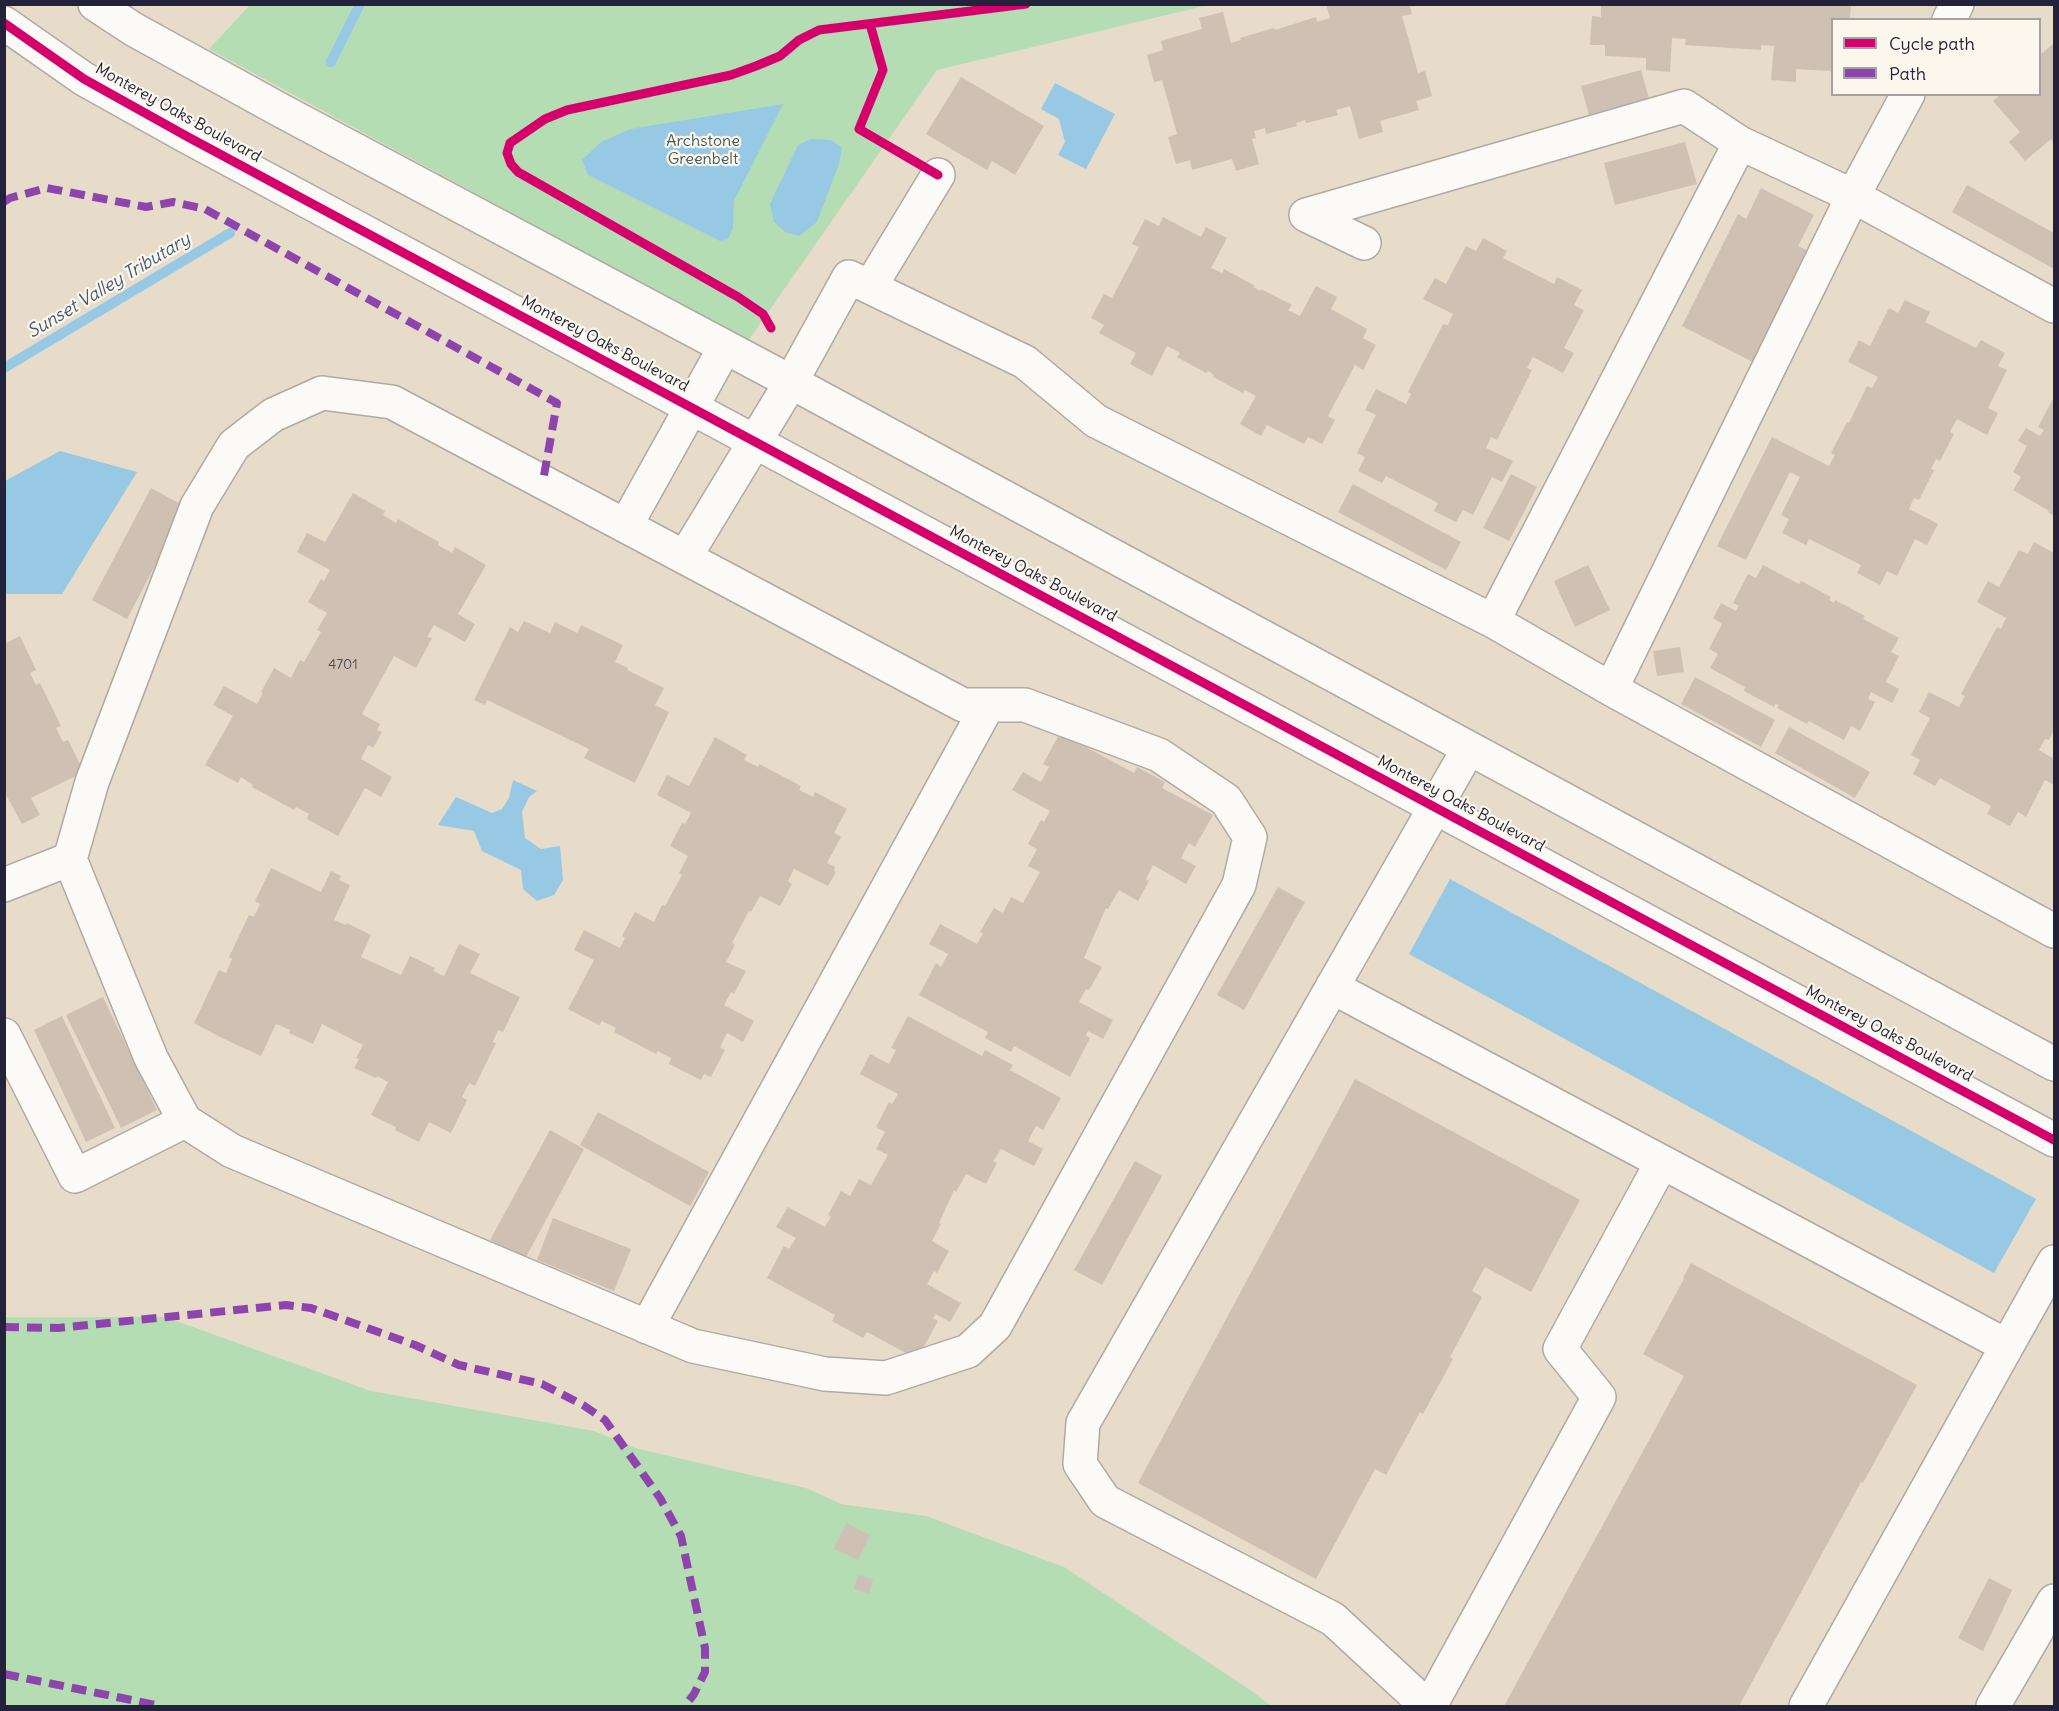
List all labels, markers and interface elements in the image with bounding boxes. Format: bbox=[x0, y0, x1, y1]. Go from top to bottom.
legend bbox=[1831, 18, 2041, 96]
text: Cycle path bbox=[1889, 32, 1975, 55]
street label: Monterey Oaks Boulevard bbox=[92, 59, 264, 167]
text: Path bbox=[1889, 62, 1926, 85]
park label: Archstone Greenbelt bbox=[666, 131, 740, 169]
water label: Sunset Valley Tributary bbox=[24, 229, 194, 343]
street label: Monterey Oaks Boulevard bbox=[518, 292, 692, 396]
street label: Monterey Oaks Boulevard bbox=[946, 522, 1120, 626]
house number: 4701 bbox=[328, 657, 358, 673]
street label: Monterey Oaks Boulevard bbox=[1374, 752, 1548, 856]
street label: Monterey Oaks Boulevard bbox=[1802, 982, 1976, 1086]

